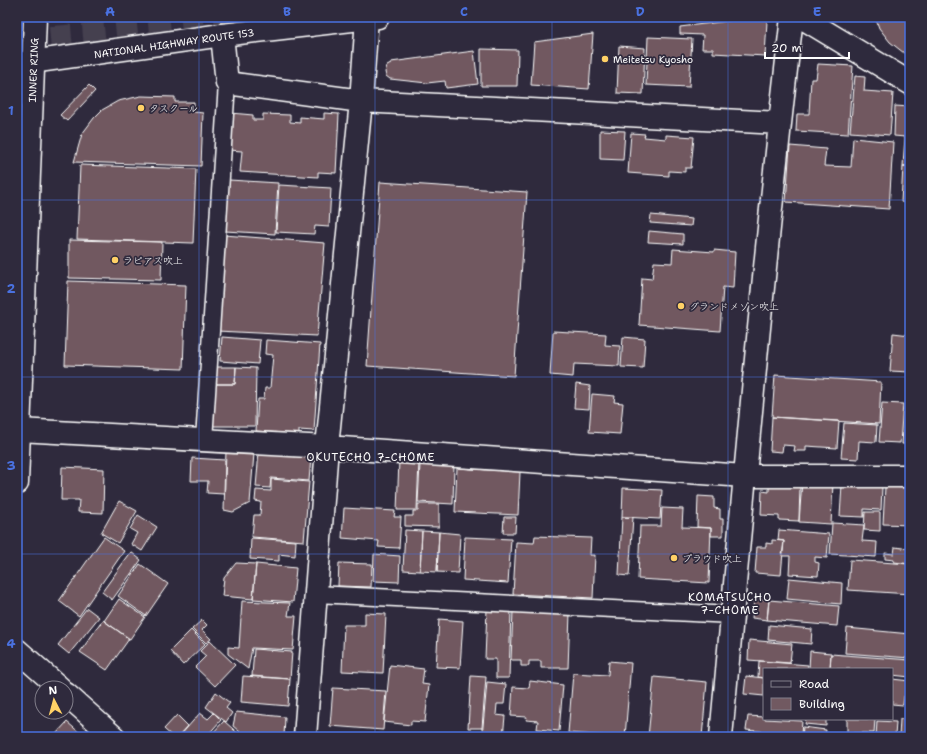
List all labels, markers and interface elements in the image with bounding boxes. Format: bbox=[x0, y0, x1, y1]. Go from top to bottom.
text: A bbox=[105, 3, 115, 20]
text: B bbox=[283, 3, 291, 20]
text: C bbox=[460, 3, 468, 20]
text: D bbox=[635, 3, 645, 20]
text: E bbox=[813, 3, 822, 20]
street label: NATIONAL HIGHWAY ROUTE 153 bbox=[93, 26, 255, 61]
scale bar bbox=[765, 34, 849, 60]
street label: INNER RING bbox=[26, 37, 41, 103]
text: 20 m bbox=[771, 40, 802, 56]
place label: Meitetsu Kyosho bbox=[613, 53, 693, 66]
marker: Meitetsu Kyosho bbox=[600, 54, 610, 64]
text: 1 bbox=[8, 102, 14, 119]
place label: タスクール bbox=[149, 102, 198, 115]
marker: タスクール bbox=[136, 103, 146, 113]
place label: ラピアス吹上 bbox=[123, 254, 183, 267]
marker: ラピアス吹上 bbox=[110, 255, 120, 265]
text: 2 bbox=[6, 280, 16, 297]
place label: グランドメゾン吹上 bbox=[689, 300, 779, 313]
marker: グランドメゾン吹上 bbox=[676, 301, 686, 311]
district label: OKUTECHO 7-CHOME bbox=[306, 450, 436, 465]
text: 3 bbox=[6, 457, 16, 474]
place label: プラウド吹上 bbox=[682, 552, 742, 565]
marker: プラウド吹上 bbox=[669, 553, 679, 563]
district label: KOMATSUCHO 7-CHOME bbox=[688, 590, 772, 618]
text: 4 bbox=[6, 635, 16, 652]
legend bbox=[763, 668, 893, 720]
text: Road bbox=[799, 676, 830, 692]
north arrow bbox=[34, 680, 74, 720]
text: N bbox=[48, 683, 58, 698]
text: Building bbox=[799, 696, 845, 712]

